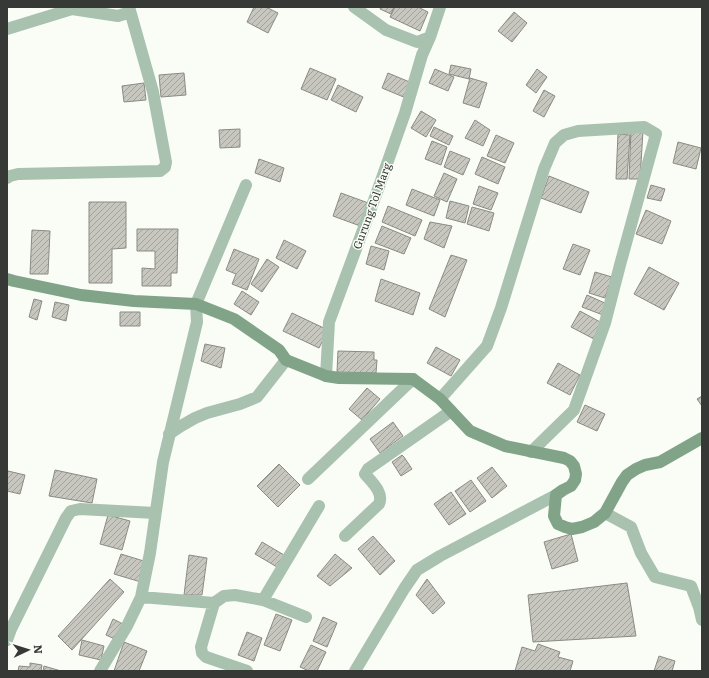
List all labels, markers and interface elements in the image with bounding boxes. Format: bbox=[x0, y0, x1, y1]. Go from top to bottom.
street label: Gurung Tol Marg bbox=[348, 160, 394, 251]
north arrow bbox=[8, 630, 48, 670]
text: N bbox=[31, 644, 47, 654]

